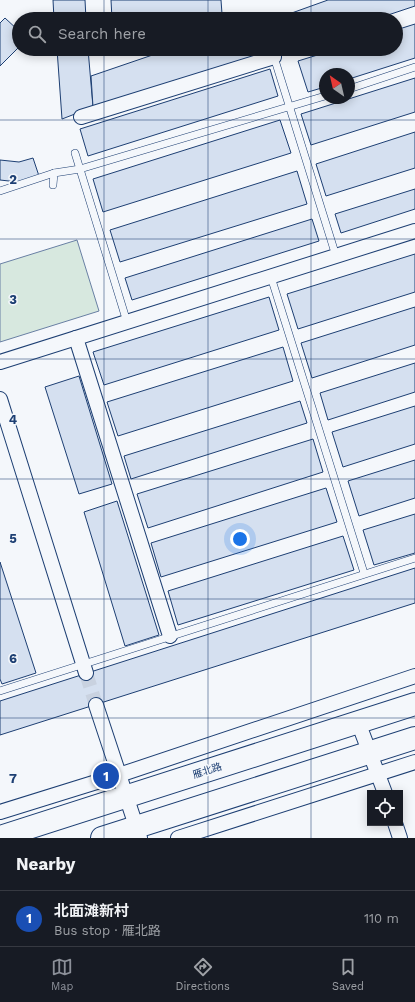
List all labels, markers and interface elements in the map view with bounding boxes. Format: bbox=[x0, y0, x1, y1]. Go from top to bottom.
search box bbox=[12, 12, 403, 56]
icon: search bbox=[26, 23, 48, 45]
text: Search here bbox=[58, 25, 146, 43]
north arrow bbox=[319, 68, 355, 104]
text: 2 bbox=[9, 172, 17, 187]
text: 3 bbox=[9, 292, 17, 307]
text: 4 bbox=[9, 412, 18, 427]
your location bbox=[230, 529, 250, 549]
text: 5 bbox=[9, 531, 17, 546]
text: 6 bbox=[9, 651, 17, 666]
pin: 1 bbox=[93, 761, 119, 791]
street label: 雁北路 bbox=[191, 761, 223, 780]
text: 7 bbox=[9, 771, 17, 786]
map controls bbox=[367, 790, 403, 826]
button: locate bbox=[367, 790, 403, 826]
text: Nearby bbox=[16, 854, 75, 874]
text: 北面滩新村 bbox=[54, 902, 129, 920]
text: 1 bbox=[26, 911, 32, 926]
text: 110 m bbox=[364, 911, 399, 926]
text: Bus stop · 雁北路 bbox=[54, 923, 161, 938]
tab: Map bbox=[51, 956, 73, 993]
tab: Directions bbox=[176, 956, 230, 993]
tab: Saved bbox=[332, 956, 364, 993]

